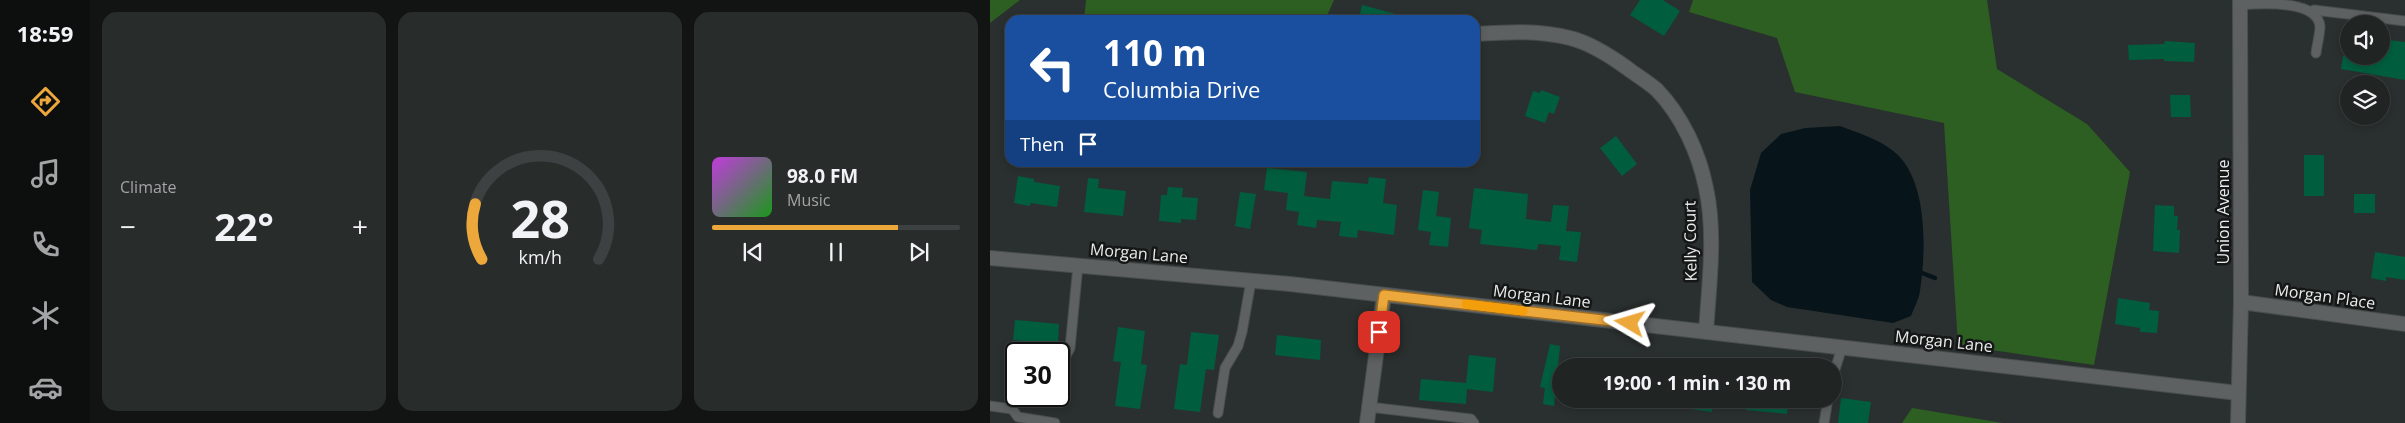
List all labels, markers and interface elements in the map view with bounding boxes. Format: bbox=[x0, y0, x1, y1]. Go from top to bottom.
map controls bbox=[2340, 15, 2390, 125]
button: sound bbox=[2340, 15, 2390, 65]
text: 18:59 bbox=[17, 18, 73, 48]
text: 110 m bbox=[1103, 29, 1207, 76]
icon: left bbox=[1020, 35, 1085, 100]
text: Columbia Drive bbox=[1103, 74, 1260, 104]
button: layers bbox=[2340, 75, 2390, 125]
icon: directions bbox=[28, 84, 63, 119]
icon: arrive bbox=[1074, 130, 1102, 158]
text: Then bbox=[1020, 131, 1064, 157]
icon: music bbox=[28, 156, 63, 191]
street label: Union Avenue bbox=[2212, 160, 2234, 264]
text: 98.0 FM bbox=[787, 163, 858, 189]
text: Climate bbox=[120, 176, 177, 198]
text: 28 bbox=[510, 182, 570, 253]
text: Music bbox=[787, 189, 831, 211]
text: 22° bbox=[214, 200, 274, 252]
street label: Kelly Court bbox=[1678, 200, 1702, 282]
text: − bbox=[120, 207, 136, 245]
text: + bbox=[352, 207, 368, 245]
icon: phone bbox=[28, 227, 63, 262]
icon: previous bbox=[739, 238, 767, 266]
icon: pause bbox=[822, 238, 850, 266]
icon: next bbox=[905, 238, 933, 266]
street label: Morgan Lane bbox=[1089, 238, 1189, 268]
text: km/h bbox=[518, 245, 562, 269]
street label: Morgan Place bbox=[2273, 278, 2377, 314]
street label: Morgan Lane bbox=[1492, 279, 1592, 313]
position arrow bbox=[1603, 296, 1655, 348]
icon: climate bbox=[28, 298, 63, 333]
pin bbox=[1358, 311, 1400, 353]
icon: arrive bbox=[1365, 318, 1393, 346]
street label: Morgan Lane bbox=[1894, 325, 1994, 357]
speed limit sign: 30 bbox=[1005, 342, 1070, 407]
icon: car bbox=[28, 370, 63, 405]
text: 19:00 · 1 min · 130 m bbox=[1603, 370, 1791, 396]

